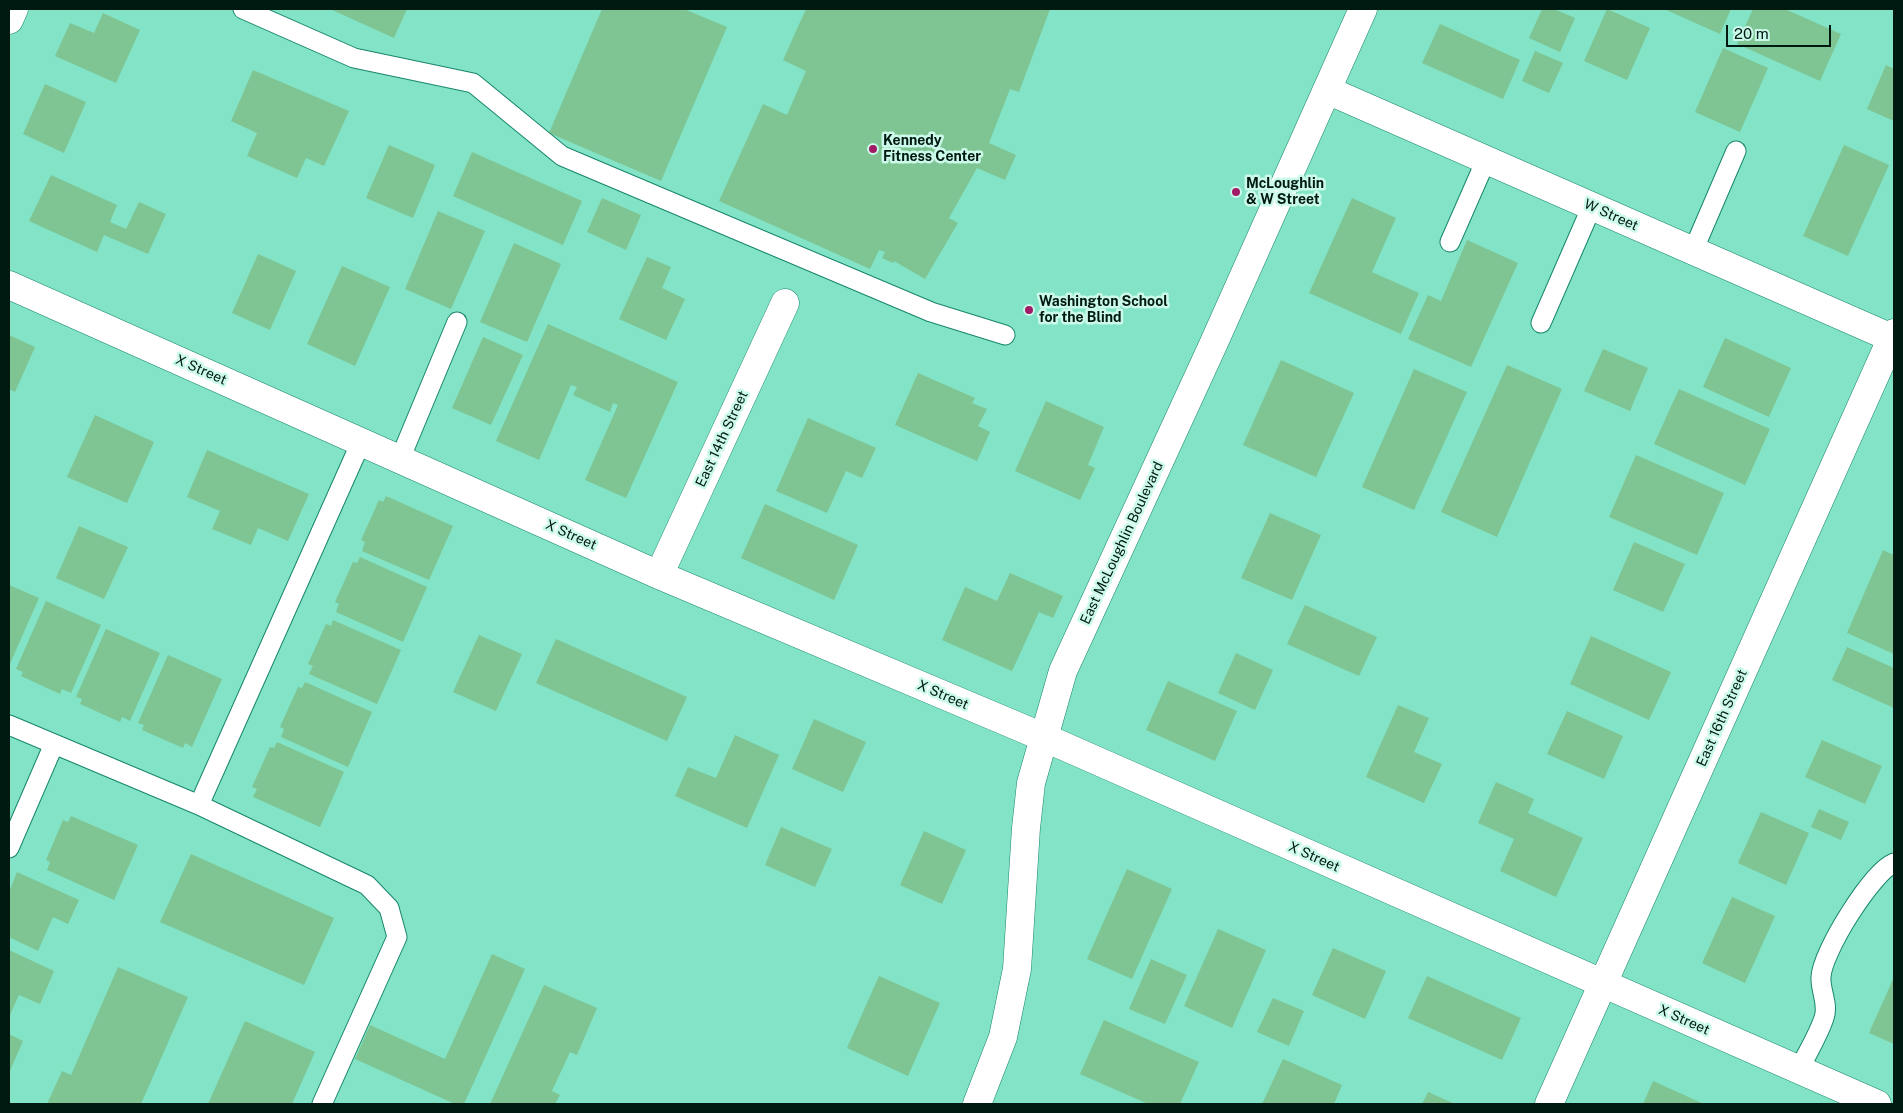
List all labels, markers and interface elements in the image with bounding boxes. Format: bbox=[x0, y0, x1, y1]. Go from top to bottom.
scale bar bbox=[1728, 15, 1833, 47]
text: 20 m bbox=[1734, 25, 1769, 42]
place label: Kennedy Fitness Center bbox=[883, 133, 981, 166]
marker: Kennedy Fitness Center bbox=[867, 143, 879, 155]
place label: McLoughlin & W Street bbox=[1246, 176, 1324, 208]
marker: McLoughlin & W Street bbox=[1230, 186, 1242, 198]
street label: W Street bbox=[1581, 196, 1641, 234]
place label: Washington School for the Blind bbox=[1039, 294, 1168, 326]
marker: Washington School for the Blind bbox=[1023, 304, 1035, 316]
street label: X Street bbox=[173, 351, 229, 389]
street label: East 14th Street bbox=[692, 388, 752, 490]
street label: East McLoughlin Boulevard bbox=[1077, 459, 1167, 627]
street label: X Street bbox=[543, 516, 599, 554]
street label: East 16th Street bbox=[1693, 667, 1751, 769]
street label: X Street bbox=[915, 677, 971, 713]
street label: X Street bbox=[1286, 838, 1342, 876]
street label: X Street bbox=[1656, 1001, 1712, 1039]

